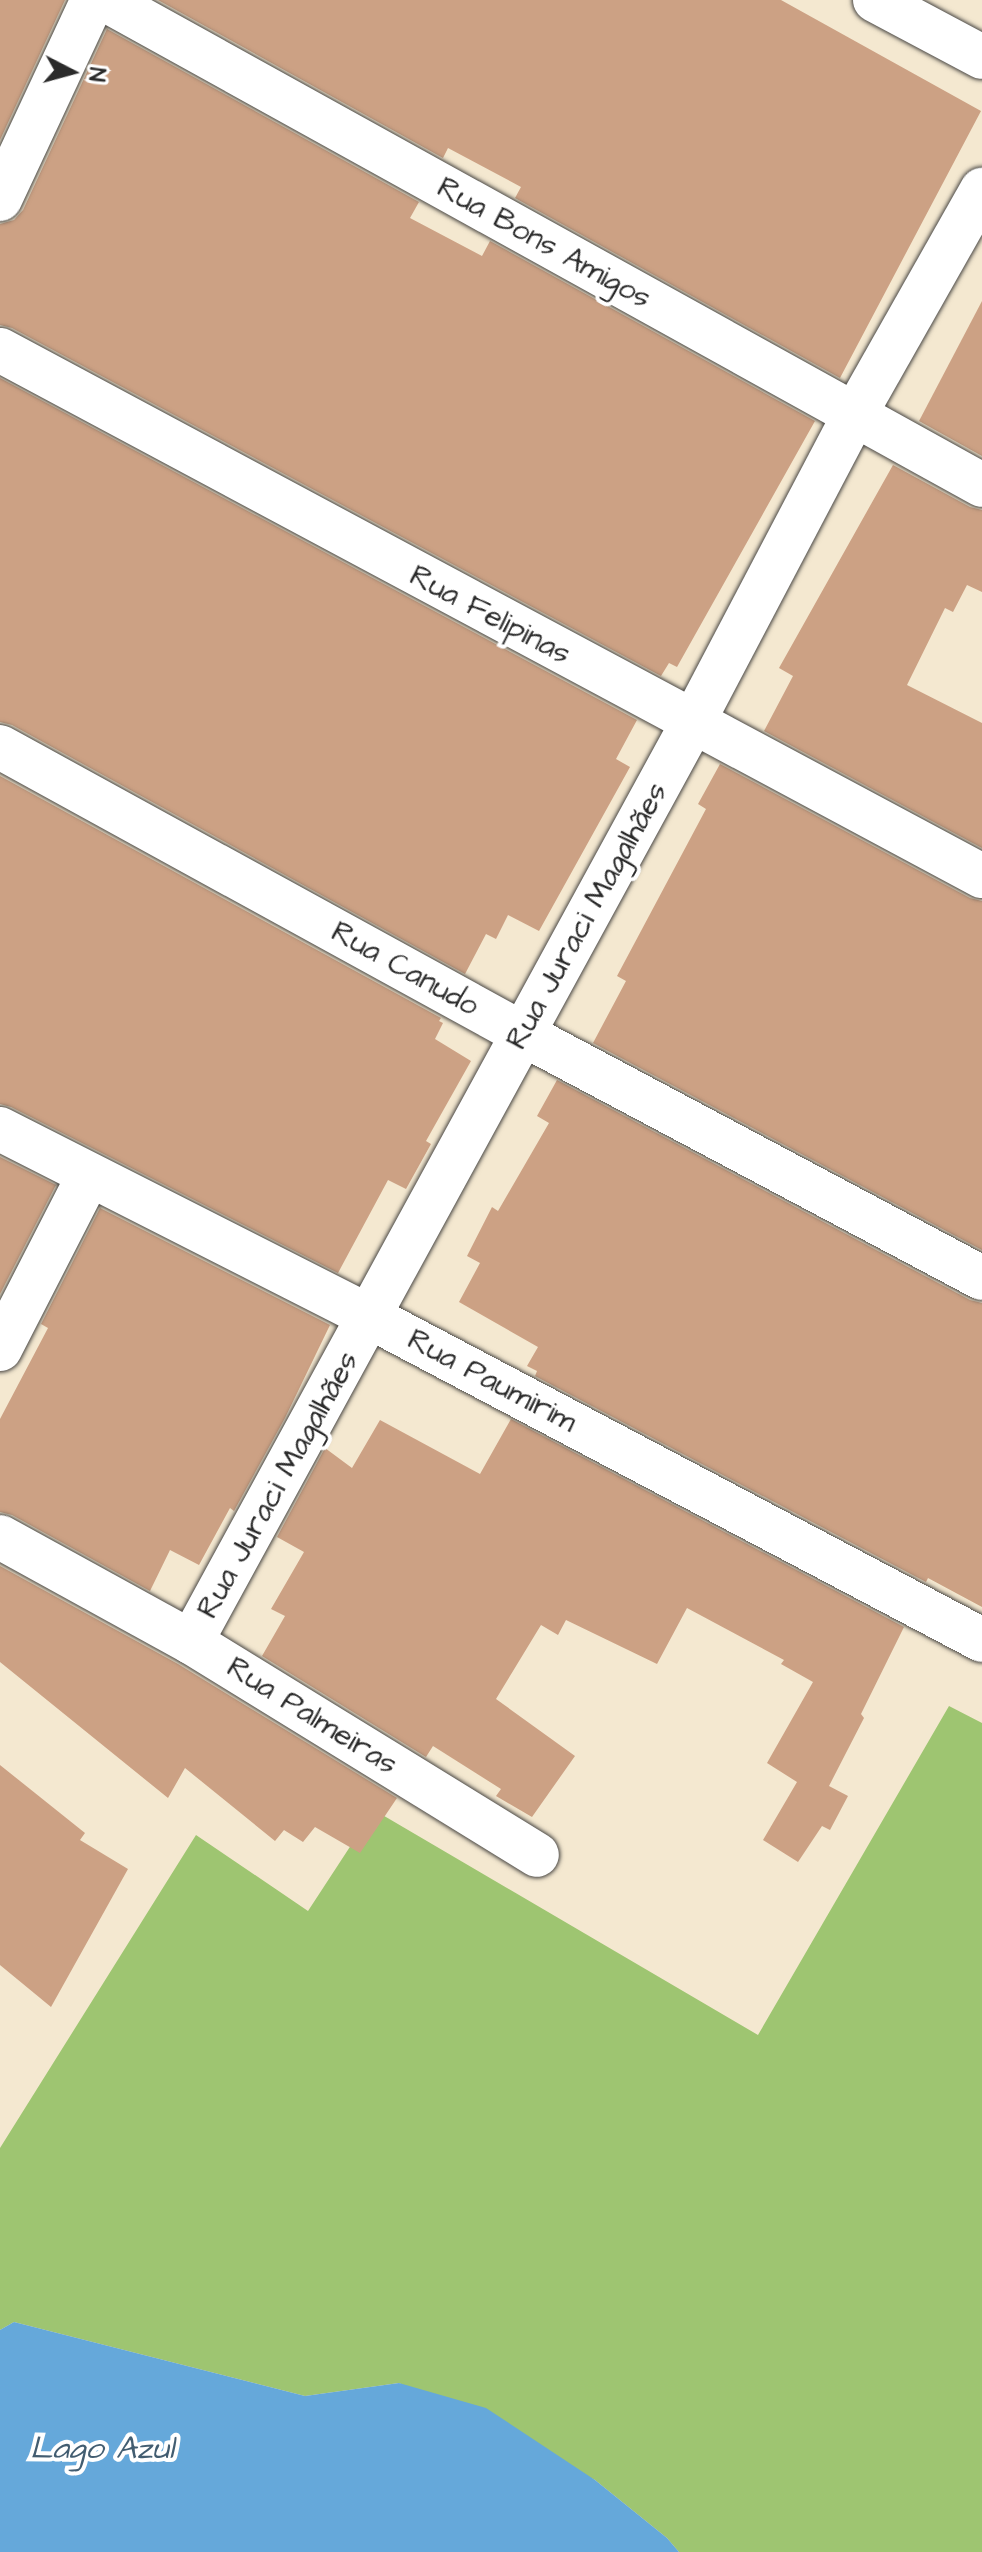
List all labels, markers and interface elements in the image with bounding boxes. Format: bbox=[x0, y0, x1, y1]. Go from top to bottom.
north arrow bbox=[32, 32, 112, 112]
text: N bbox=[80, 66, 113, 83]
street label: Rua Bons Amigos bbox=[431, 169, 657, 317]
street label: Rua Felipinas bbox=[404, 558, 576, 672]
street label: Rua Juraci Magalhães bbox=[499, 776, 675, 1056]
street label: Rua Canudo bbox=[325, 914, 485, 1024]
street label: Rua Paumirim bbox=[401, 1321, 583, 1441]
street label: Rua Juraci Magalhães bbox=[190, 1345, 366, 1625]
street label: Rua Palmeiras bbox=[220, 1649, 404, 1783]
water label: Lago Azul bbox=[30, 2430, 174, 2468]

